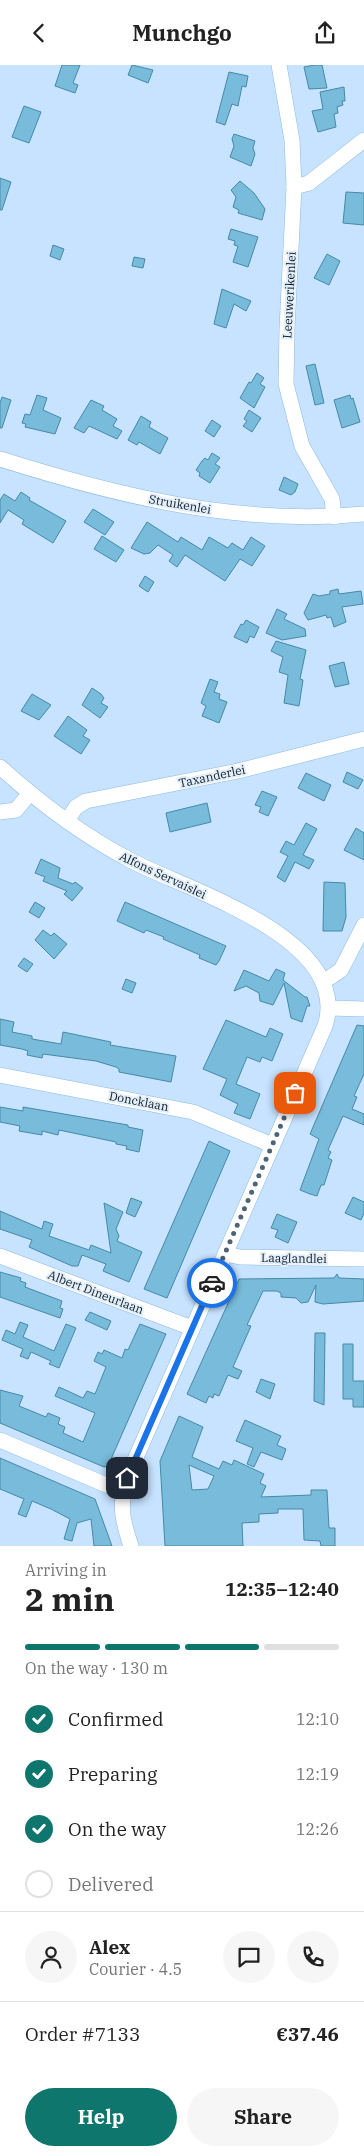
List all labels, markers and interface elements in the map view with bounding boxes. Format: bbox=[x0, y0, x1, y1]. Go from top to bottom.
text: Munchgo bbox=[132, 18, 232, 47]
icon: back bbox=[25, 19, 53, 47]
icon: share bbox=[311, 19, 339, 47]
street label: Leeuwerikenlei bbox=[279, 251, 299, 339]
street label: Struikenlei bbox=[148, 491, 212, 517]
street label: Taxanderlei bbox=[177, 762, 247, 790]
street label: Alfons Servaislei bbox=[117, 848, 209, 902]
pin bbox=[274, 1072, 316, 1114]
icon: bag bbox=[281, 1079, 309, 1107]
street label: Doncklaan bbox=[108, 1088, 170, 1114]
street label: Laaglandlei bbox=[261, 1250, 327, 1266]
courier bbox=[187, 1258, 237, 1308]
street label: Albert Dineurlaan bbox=[46, 1267, 146, 1317]
icon: car bbox=[198, 1269, 226, 1297]
pin bbox=[106, 1457, 148, 1499]
icon: home bbox=[113, 1464, 141, 1492]
text: Arriving in bbox=[25, 1560, 107, 1580]
text: 12:35–12:40 bbox=[225, 1577, 339, 1601]
text: 2 min bbox=[25, 1578, 115, 1620]
text: On the way · 130 m bbox=[25, 1658, 168, 1678]
icon: check bbox=[25, 1705, 53, 1733]
text: Confirmed bbox=[68, 1707, 163, 1731]
text: 12:10 bbox=[296, 1709, 339, 1729]
icon: check bbox=[25, 1760, 53, 1788]
text: Preparing bbox=[68, 1762, 157, 1786]
text: 12:19 bbox=[296, 1764, 339, 1784]
icon: check bbox=[25, 1815, 53, 1843]
text: On the way bbox=[68, 1817, 166, 1841]
text: 12:26 bbox=[296, 1819, 339, 1839]
text: Delivered bbox=[68, 1872, 154, 1896]
button: person bbox=[25, 1931, 77, 1983]
button: chat bbox=[223, 1931, 275, 1983]
button: phone bbox=[287, 1931, 339, 1983]
text: Alex bbox=[89, 1935, 130, 1959]
text: Courier · 4.5 bbox=[89, 1959, 182, 1979]
text: Order #7133 bbox=[25, 2022, 140, 2046]
text: €37.46 bbox=[276, 2022, 339, 2046]
button: Help bbox=[25, 2088, 177, 2146]
button: Share bbox=[187, 2088, 339, 2146]

